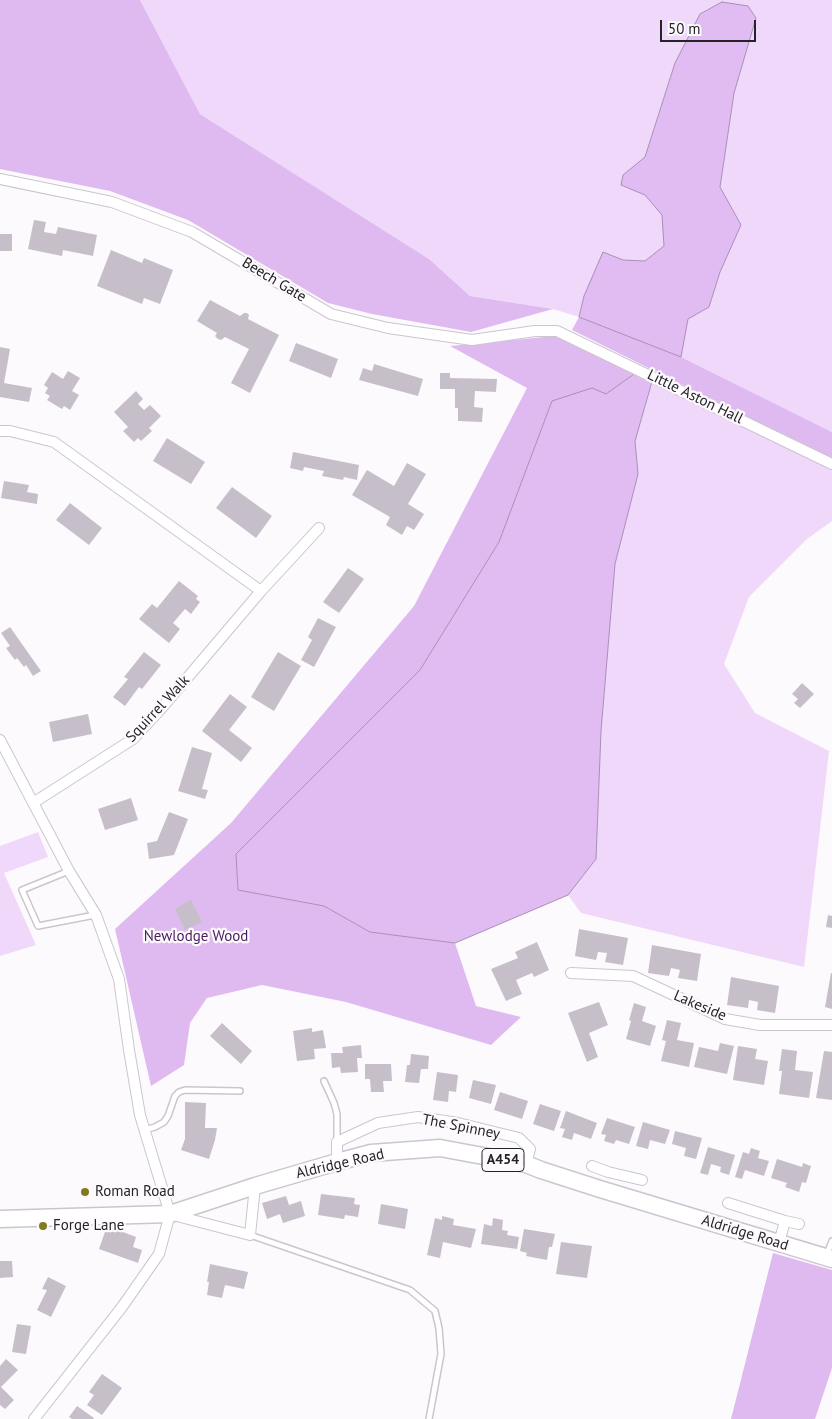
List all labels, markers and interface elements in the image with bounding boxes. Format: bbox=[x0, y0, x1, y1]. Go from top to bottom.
scale bar bbox=[662, 10, 758, 42]
text: 50 m bbox=[668, 19, 701, 38]
street label: Beech Gate bbox=[239, 254, 309, 306]
street label: Little Aston Hall bbox=[644, 366, 746, 428]
street label: Squirrel Walk bbox=[122, 672, 194, 746]
park label: Newlodge Wood bbox=[144, 928, 248, 946]
street label: Lakeside bbox=[671, 987, 729, 1025]
street label: The Spinney bbox=[421, 1111, 501, 1143]
street label: Aldridge Road bbox=[294, 1145, 386, 1183]
road number: A454 bbox=[482, 1148, 524, 1172]
place label: Roman Road bbox=[95, 1183, 175, 1201]
marker: Roman Road bbox=[79, 1186, 91, 1198]
street label: Aldridge Road bbox=[699, 1211, 791, 1255]
place label: Forge Lane bbox=[53, 1217, 124, 1235]
marker: Forge Lane bbox=[37, 1220, 49, 1232]

